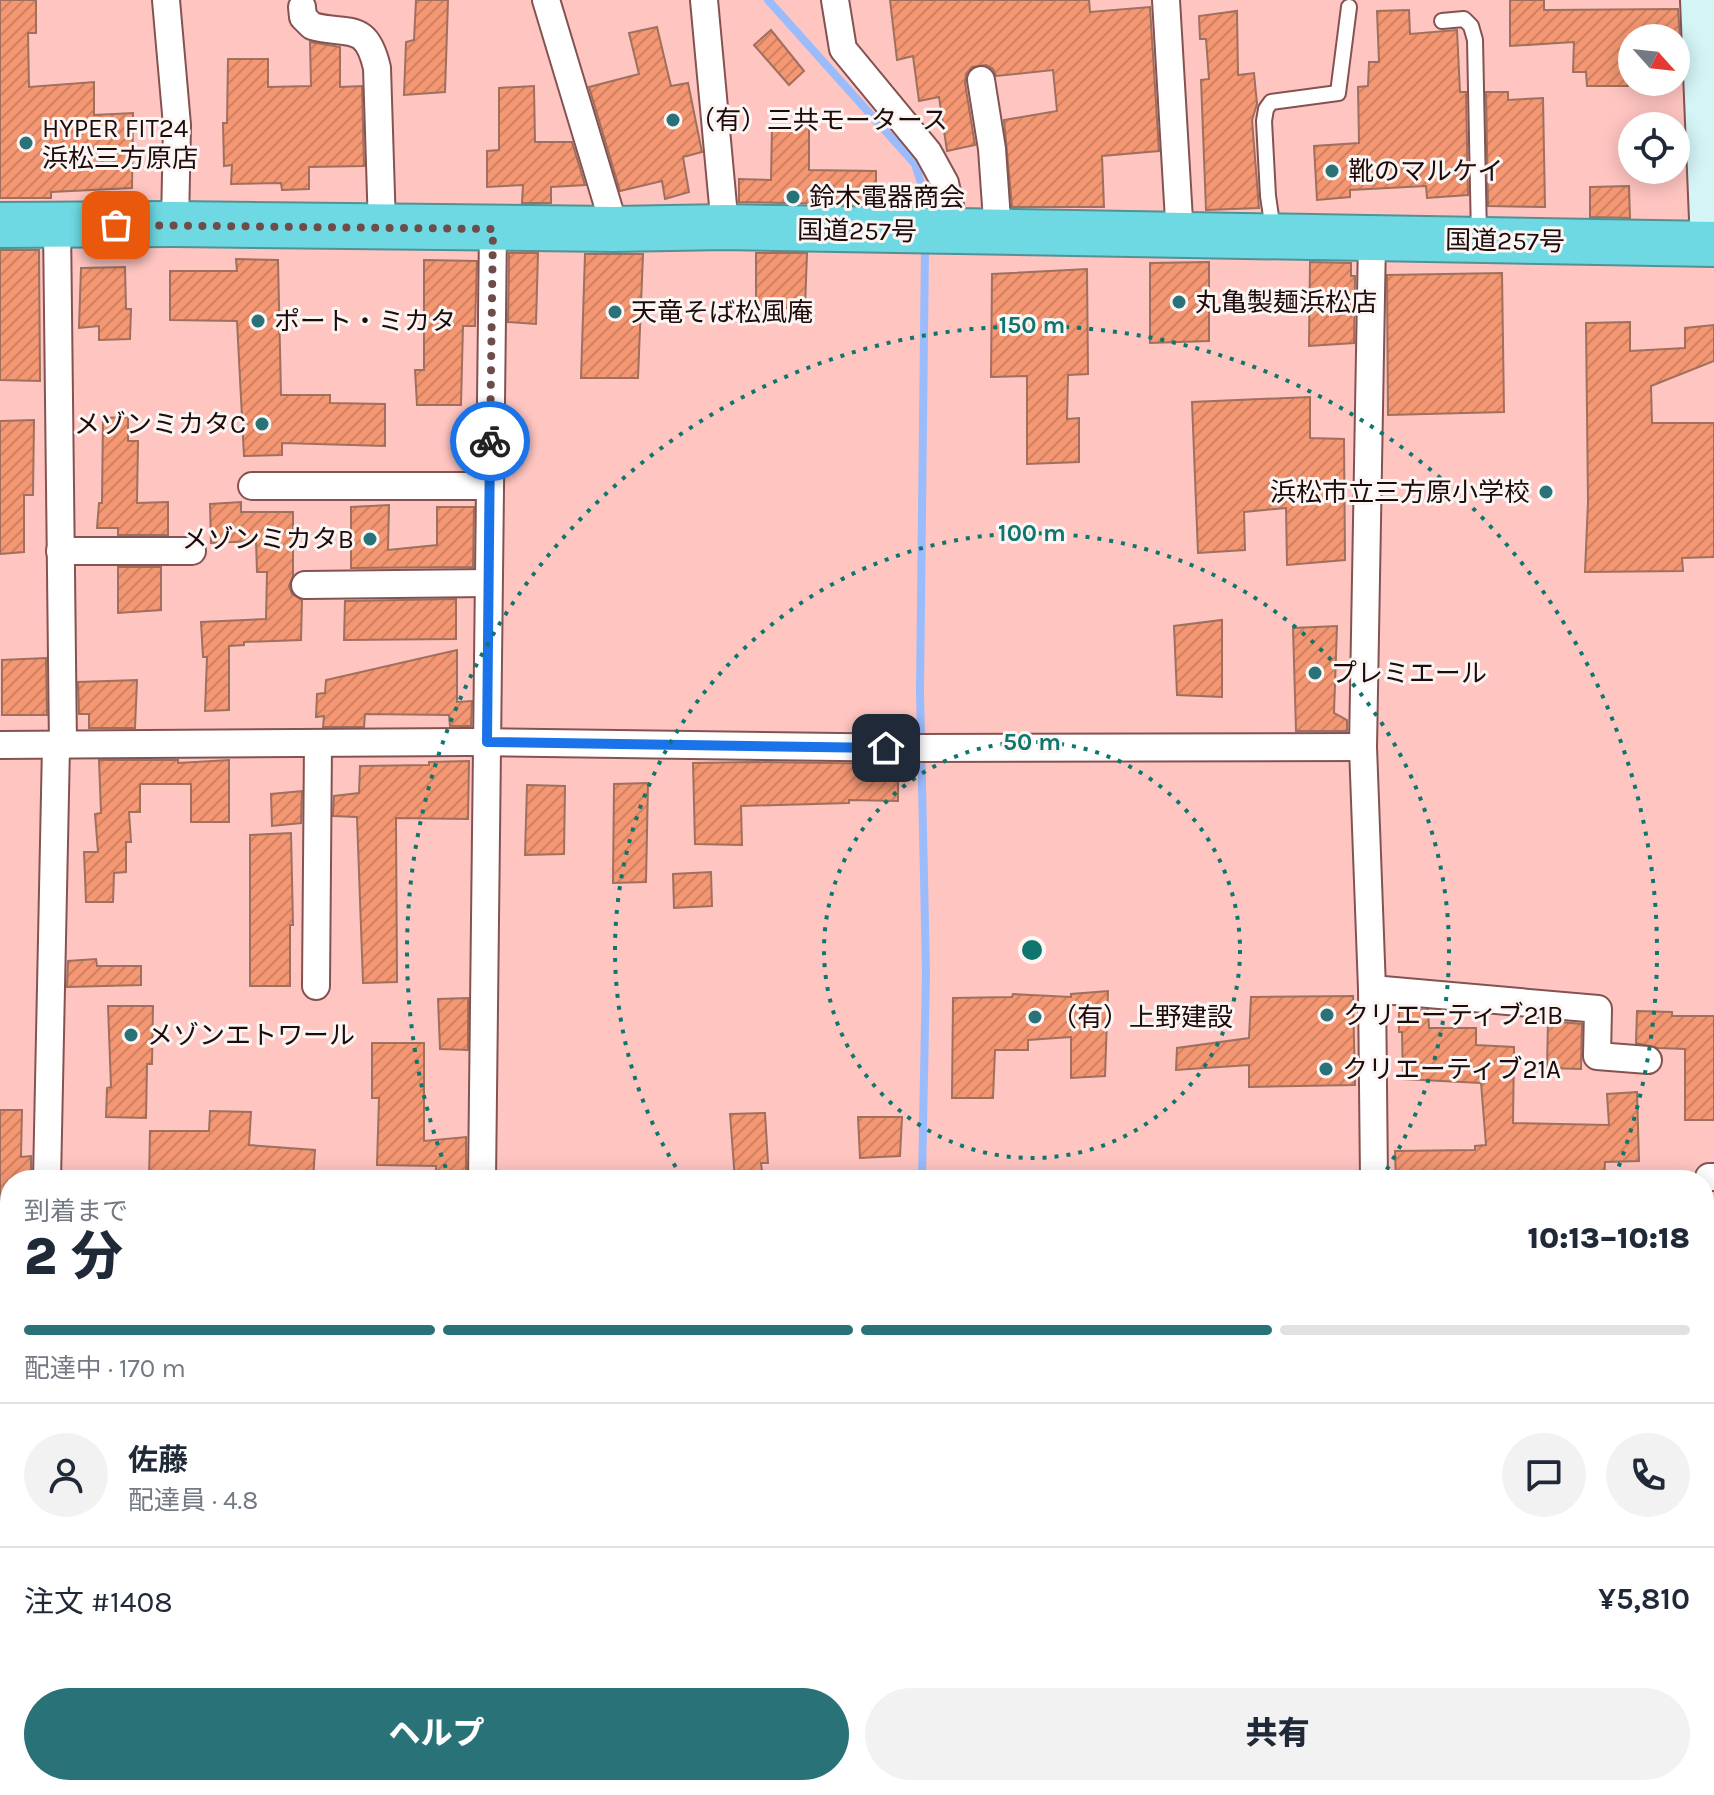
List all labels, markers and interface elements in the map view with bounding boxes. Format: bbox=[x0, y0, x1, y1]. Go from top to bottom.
north arrow bbox=[1618, 24, 1690, 96]
map controls bbox=[1618, 24, 1690, 184]
place label: （有）三共モータース bbox=[689, 105, 948, 136]
marker: （有）三共モータース bbox=[664, 111, 682, 129]
button: locate bbox=[1618, 112, 1690, 184]
place label: HYPER FIT24 浜松三方原店 bbox=[42, 113, 198, 174]
marker: HYPER FIT24 浜松三方原店 bbox=[17, 134, 35, 152]
place label: 靴のマルケイ bbox=[1348, 156, 1503, 187]
marker: 靴のマルケイ bbox=[1323, 162, 1341, 180]
place label: 鈴木電器商会 bbox=[809, 182, 965, 213]
marker: 鈴木電器商会 bbox=[784, 188, 802, 206]
pin bbox=[82, 191, 150, 259]
icon: bag bbox=[94, 203, 138, 247]
street label: 国道257号 bbox=[797, 214, 917, 248]
street label: 国道257号 bbox=[1445, 224, 1565, 258]
place label: 丸亀製麺浜松店 bbox=[1195, 287, 1377, 318]
marker: 丸亀製麺浜松店 bbox=[1170, 293, 1188, 311]
place label: 天竜そば松風庵 bbox=[631, 297, 813, 328]
marker: 天竜そば松風庵 bbox=[606, 303, 624, 321]
place label: ポート・ミカタ bbox=[274, 306, 456, 337]
text: 150 m bbox=[999, 311, 1065, 339]
marker: ポート・ミカタ bbox=[249, 312, 267, 330]
courier bbox=[450, 401, 530, 481]
place label: メゾンミカタC bbox=[74, 409, 246, 440]
marker: メゾンミカタC bbox=[253, 415, 271, 433]
icon: bike bbox=[468, 419, 512, 463]
place label: 浜松市立三方原小学校 bbox=[1270, 477, 1530, 508]
marker: 浜松市立三方原小学校 bbox=[1537, 483, 1555, 501]
text: 100 m bbox=[998, 519, 1066, 547]
place label: メゾンミカタB bbox=[182, 524, 354, 555]
marker: メゾンミカタB bbox=[361, 530, 379, 548]
place label: プレミエール bbox=[1331, 658, 1487, 689]
marker: プレミエール bbox=[1306, 664, 1324, 682]
pin bbox=[852, 714, 920, 782]
icon: home bbox=[864, 726, 908, 770]
text: 50 m bbox=[1003, 728, 1061, 756]
centre of rings bbox=[1018, 936, 1046, 964]
place label: クリエーティブ21B bbox=[1343, 1000, 1563, 1031]
place label: （有）上野建設 bbox=[1051, 1002, 1233, 1033]
marker: クリエーティブ21B bbox=[1318, 1006, 1336, 1024]
marker: （有）上野建設 bbox=[1026, 1008, 1044, 1026]
place label: メゾンエトワール bbox=[147, 1020, 355, 1051]
marker: メゾンエトワール bbox=[122, 1026, 140, 1044]
place label: クリエーティブ21A bbox=[1342, 1054, 1561, 1085]
marker: クリエーティブ21A bbox=[1317, 1060, 1335, 1078]
text: 到着まで bbox=[24, 1196, 128, 1227]
text: 10:13–10:18 bbox=[1527, 1220, 1690, 1256]
text: 2 分 bbox=[24, 1226, 123, 1287]
text: 配達中 · 170 m bbox=[24, 1353, 186, 1384]
button: person bbox=[24, 1433, 108, 1517]
button: chat bbox=[1502, 1433, 1586, 1517]
button: phone bbox=[1606, 1433, 1690, 1517]
text: 佐藤 bbox=[128, 1442, 188, 1478]
text: 配達員 · 4.8 bbox=[128, 1485, 258, 1516]
text: ¥5,810 bbox=[1598, 1581, 1690, 1617]
text: 注文 #1408 bbox=[24, 1584, 173, 1620]
button: ヘルプ bbox=[24, 1688, 849, 1780]
button: 共有 bbox=[865, 1688, 1690, 1780]

